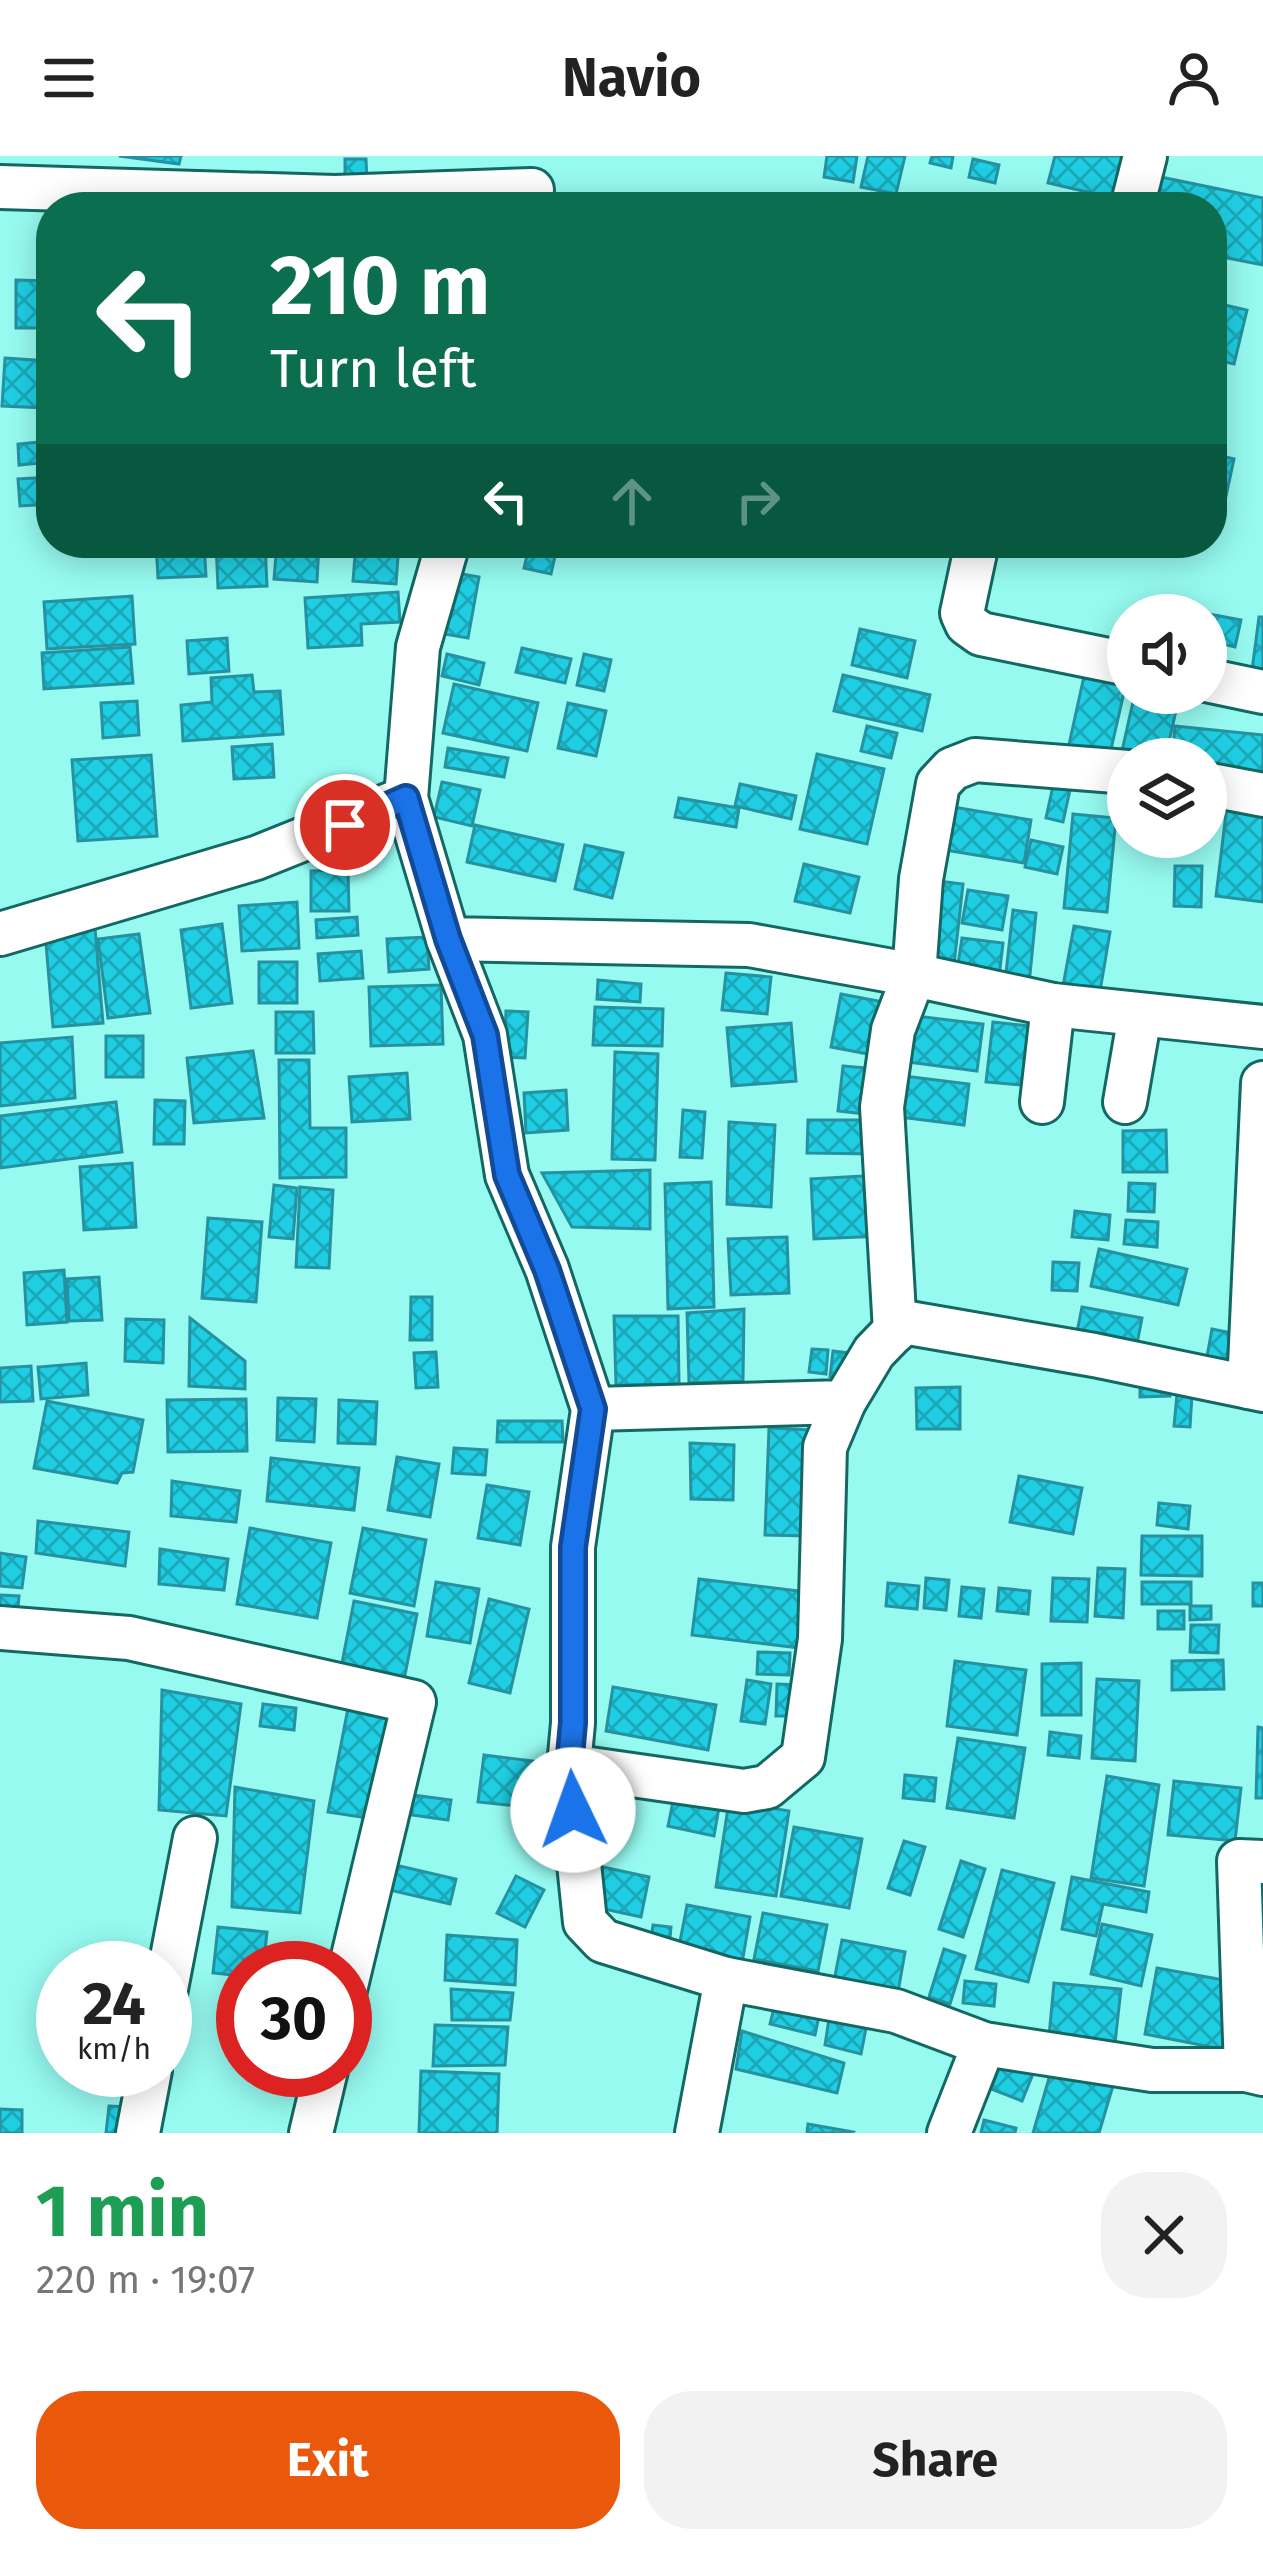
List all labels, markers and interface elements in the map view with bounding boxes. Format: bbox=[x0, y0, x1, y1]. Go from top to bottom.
icon: menu bbox=[36, 45, 102, 111]
icon: person bbox=[1161, 45, 1227, 111]
text: Navio bbox=[562, 46, 701, 110]
text: 210 m bbox=[270, 235, 491, 336]
icon: left bbox=[72, 240, 228, 396]
text: Turn left bbox=[270, 337, 477, 401]
icon: left bbox=[473, 468, 539, 534]
icon: ahead bbox=[599, 468, 665, 534]
icon: right bbox=[725, 468, 791, 534]
map controls bbox=[1107, 594, 1227, 858]
button: sound bbox=[1107, 594, 1227, 714]
button: layers bbox=[1107, 738, 1227, 858]
pin bbox=[294, 774, 396, 876]
icon: arrive bbox=[312, 792, 378, 858]
position arrow bbox=[510, 1747, 636, 1873]
speed limit sign: 30 bbox=[216, 1941, 372, 2097]
text: 24 bbox=[82, 1968, 146, 2040]
text: km/h bbox=[77, 2031, 151, 2067]
text: 1 min bbox=[36, 2169, 209, 2255]
button: close bbox=[1101, 2172, 1227, 2298]
text: 220 m · 19:07 bbox=[36, 2257, 255, 2303]
button: Exit bbox=[36, 2391, 620, 2529]
button: Share bbox=[644, 2391, 1227, 2529]

